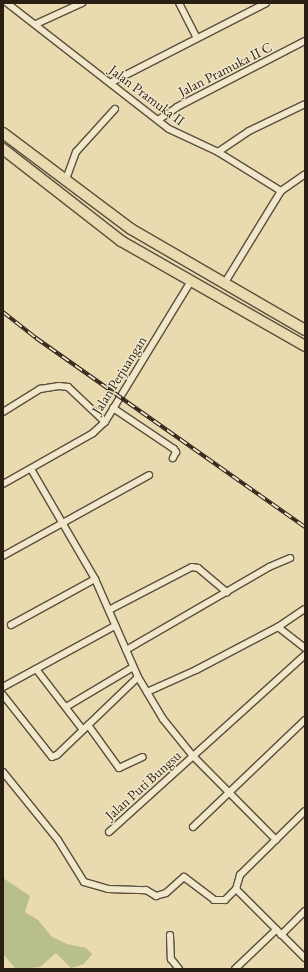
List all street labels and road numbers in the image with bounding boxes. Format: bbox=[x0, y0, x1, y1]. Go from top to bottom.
street label: Jalan Pramuka II C bbox=[175, 38, 275, 100]
street label: Jalan Pramuka II bbox=[106, 61, 188, 129]
street label: Jalan Perjuangan bbox=[88, 333, 150, 417]
street label: Jalan Puti Bungsu bbox=[102, 747, 184, 823]

